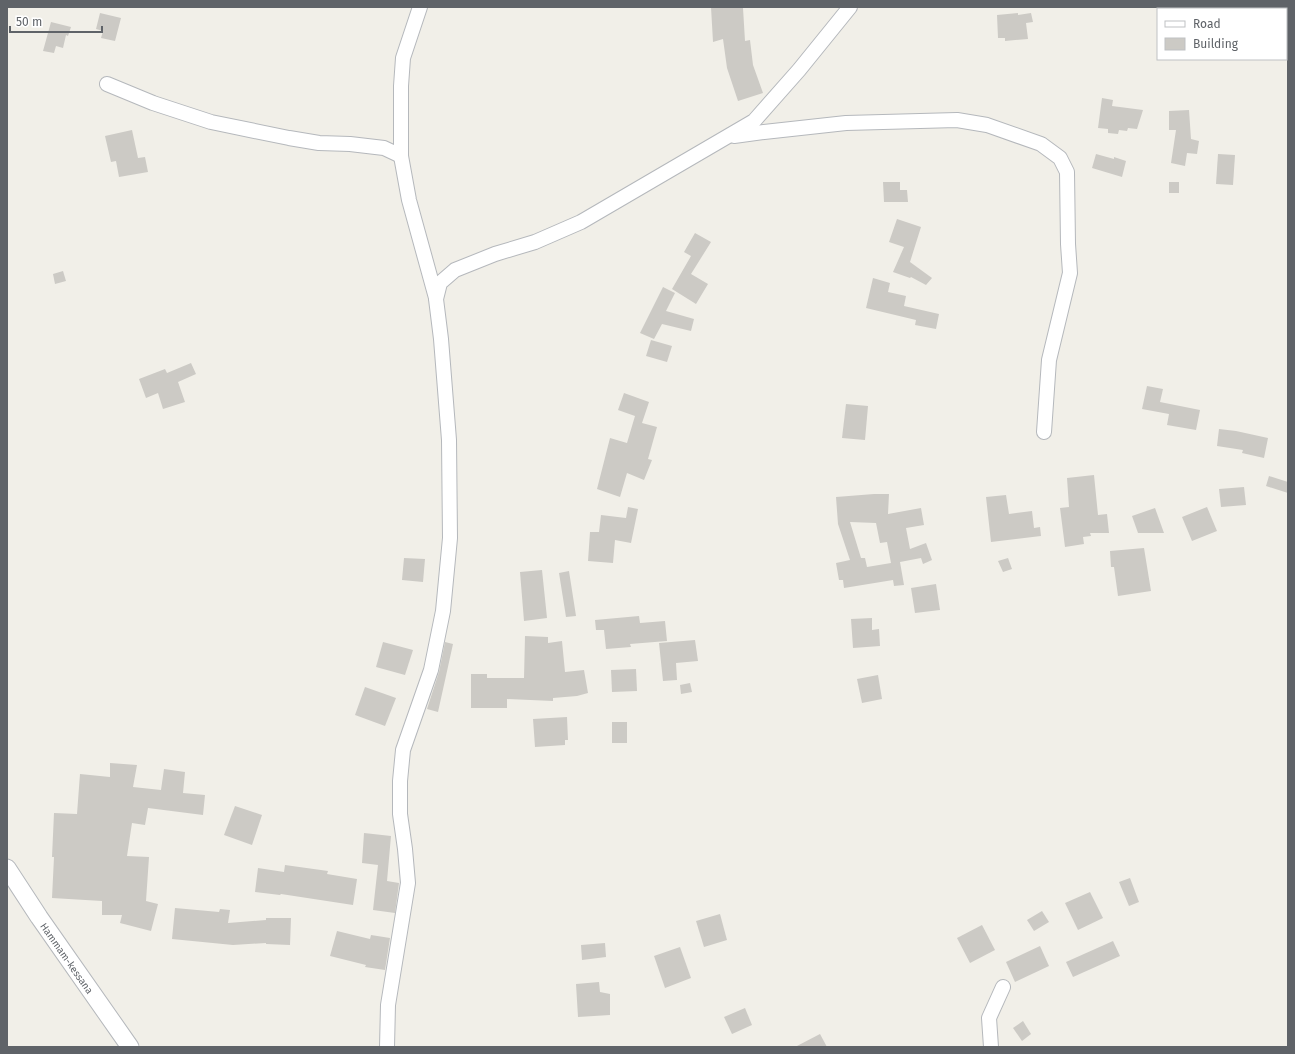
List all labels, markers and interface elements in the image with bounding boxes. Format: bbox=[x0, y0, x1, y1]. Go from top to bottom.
scale bar bbox=[10, 8, 102, 34]
legend bbox=[1157, 8, 1287, 60]
text: 50 m bbox=[16, 15, 42, 29]
text: Road bbox=[1193, 17, 1221, 31]
text: Building bbox=[1193, 37, 1239, 51]
street label: Hammam-kessana bbox=[37, 921, 95, 996]

